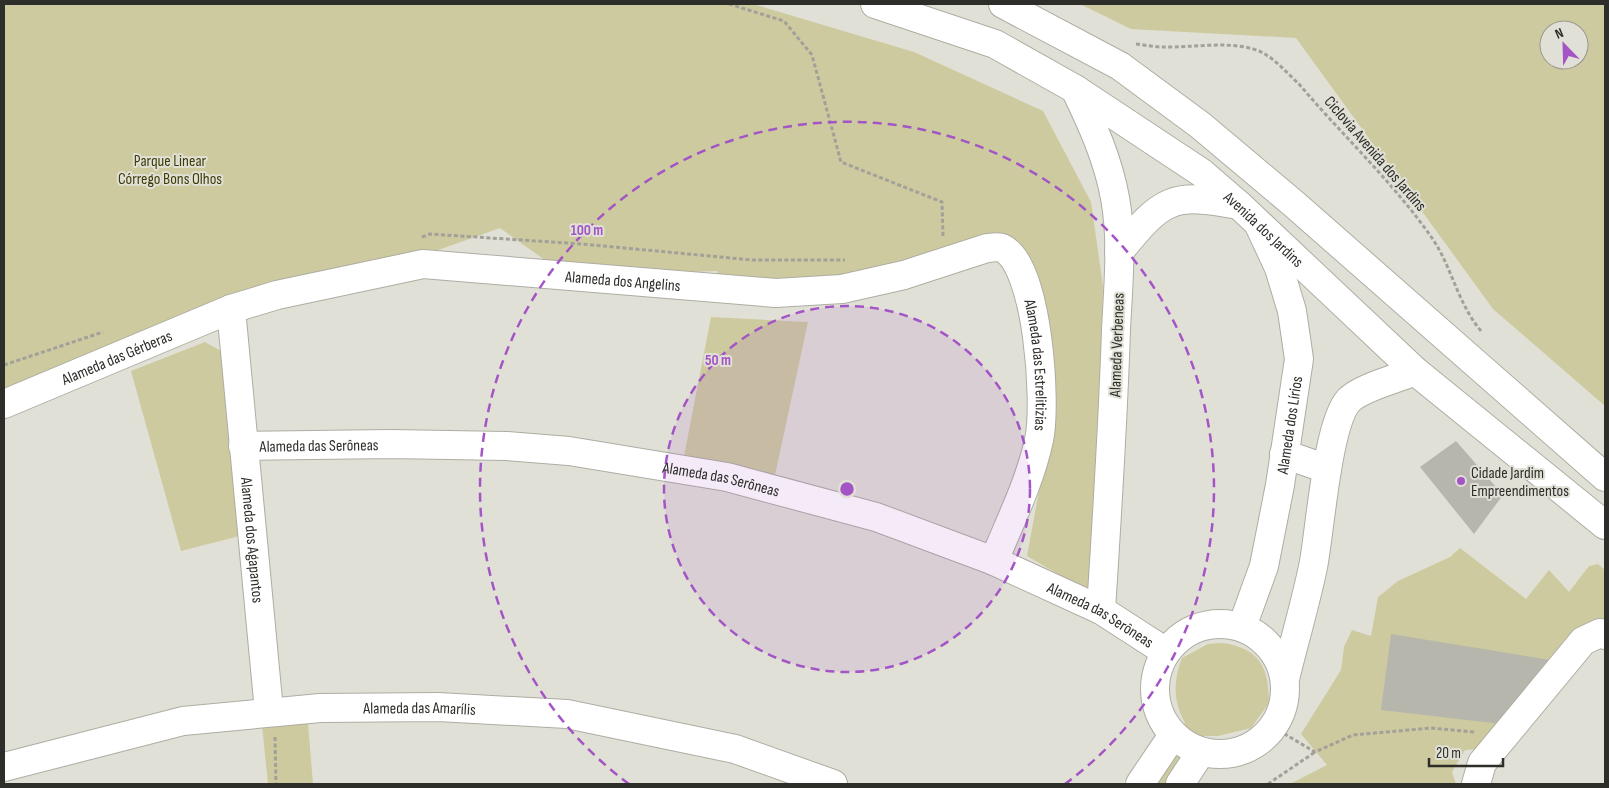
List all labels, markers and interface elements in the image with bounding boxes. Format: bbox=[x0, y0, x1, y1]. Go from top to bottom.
north arrow bbox=[1539, 20, 1589, 70]
text: N bbox=[1552, 24, 1566, 43]
street label: Ciclovia Avenida dos Jardins bbox=[1320, 92, 1430, 216]
park label: Parque Linear Córrego Bons Olhos bbox=[118, 152, 222, 189]
street label: Avenida dos Jardins bbox=[1219, 187, 1307, 272]
text: 100 m bbox=[571, 221, 603, 240]
street label: Alameda dos Angelins bbox=[563, 268, 681, 296]
street label: Alameda Verbeneas bbox=[1106, 292, 1129, 398]
street label: Alameda das Estrelitizias bbox=[1019, 297, 1050, 432]
street label: Alameda das Gérberas bbox=[58, 327, 175, 390]
text: 50 m bbox=[705, 351, 731, 370]
street label: Alameda dos Lírios bbox=[1274, 375, 1307, 477]
street label: Alameda das Serôneas bbox=[258, 436, 379, 457]
street label: Alameda das Serôneas bbox=[660, 458, 782, 502]
place label: Cidade Jardim Empreendimentos bbox=[1471, 464, 1569, 501]
street label: Alameda dos Agapantos bbox=[236, 475, 267, 604]
marker: Cidade Jardim Empreendimentos bbox=[1455, 475, 1467, 487]
centre of rings bbox=[838, 480, 856, 498]
street label: Alameda das Serôneas bbox=[1043, 578, 1157, 653]
street label: Alameda das Amarílis bbox=[362, 699, 477, 720]
scale bar bbox=[1429, 736, 1503, 768]
text: 20 m bbox=[1436, 744, 1461, 763]

